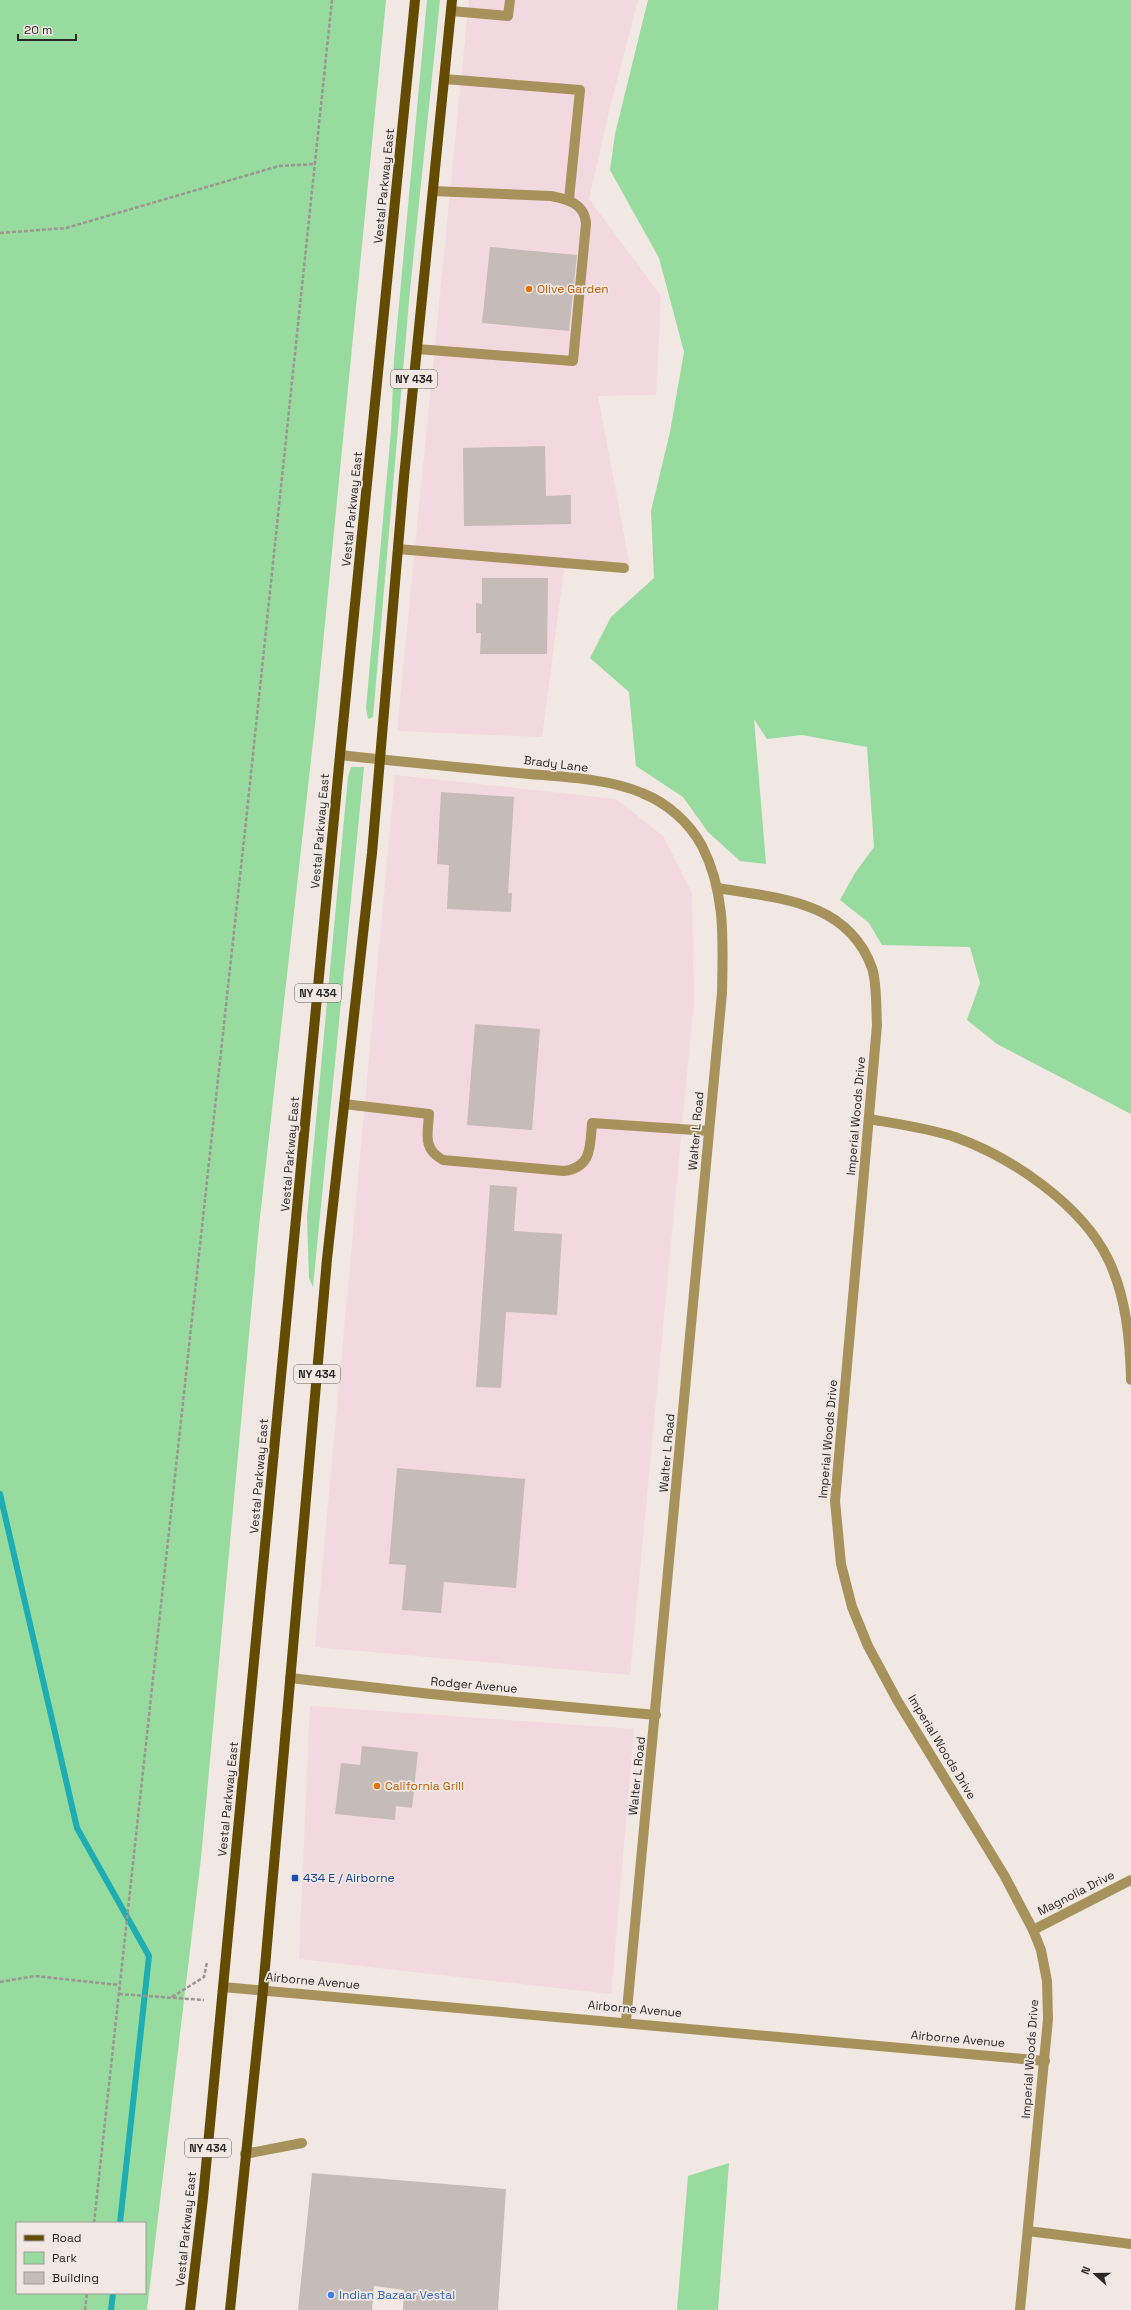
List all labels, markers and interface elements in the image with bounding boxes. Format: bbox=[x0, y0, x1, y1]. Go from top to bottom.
scale bar bbox=[18, 16, 76, 42]
text: 20 m bbox=[24, 22, 52, 38]
street label: Vestal Parkway East bbox=[370, 128, 398, 244]
place label: Olive Garden bbox=[537, 281, 609, 297]
marker: Olive Garden bbox=[524, 284, 534, 294]
road number: NY 434 bbox=[391, 370, 437, 388]
street label: Vestal Parkway East bbox=[338, 451, 366, 567]
street label: Brady Lane bbox=[523, 752, 589, 776]
street label: Vestal Parkway East bbox=[307, 773, 333, 889]
road number: NY 434 bbox=[295, 984, 341, 1002]
street label: Imperial Woods Drive bbox=[843, 1056, 869, 1176]
street label: Walter L Road bbox=[685, 1091, 707, 1171]
street label: Vestal Parkway East bbox=[277, 1096, 303, 1212]
road number: NY 434 bbox=[294, 1365, 340, 1383]
street label: Imperial Woods Drive bbox=[815, 1379, 841, 1499]
street label: Walter L Road bbox=[656, 1413, 678, 1493]
street label: Vestal Parkway East bbox=[246, 1418, 272, 1534]
street label: Rodger Avenue bbox=[430, 1673, 518, 1697]
street label: Imperial Woods Drive bbox=[904, 1692, 980, 1802]
street label: Walter L Road bbox=[625, 1736, 649, 1816]
street label: Vestal Parkway East bbox=[214, 1741, 242, 1857]
place label: California Grill bbox=[385, 1778, 464, 1794]
marker: California Grill bbox=[372, 1781, 382, 1791]
street label: Magnolia Drive bbox=[1035, 1867, 1117, 1919]
place label: 434 E / Airborne bbox=[303, 1870, 395, 1886]
marker: 434 E / Airborne bbox=[290, 1873, 300, 1883]
street label: Airborne Avenue bbox=[265, 1969, 361, 1993]
street label: Airborne Avenue bbox=[587, 1997, 683, 2021]
street label: Imperial Woods Drive bbox=[1018, 1999, 1042, 2119]
street label: Airborne Avenue bbox=[910, 2027, 1006, 2051]
road number: NY 434 bbox=[185, 2139, 231, 2157]
street label: Vestal Parkway East bbox=[172, 2171, 200, 2287]
legend bbox=[16, 2222, 146, 2294]
text: Road bbox=[52, 2230, 81, 2246]
text: Park bbox=[52, 2250, 77, 2266]
north arrow bbox=[1075, 2254, 1115, 2294]
text: N bbox=[1078, 2264, 1094, 2276]
text: Building bbox=[52, 2270, 99, 2286]
place label: Indian Bazaar Vestal bbox=[339, 2287, 455, 2303]
marker: Indian Bazaar Vestal bbox=[326, 2290, 336, 2300]

